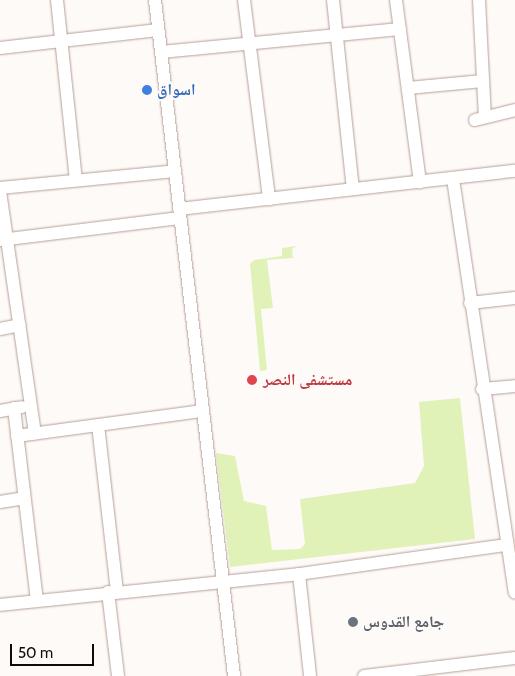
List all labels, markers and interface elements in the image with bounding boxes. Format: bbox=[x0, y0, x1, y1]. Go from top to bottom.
place label: اسواق bbox=[157, 80, 196, 100]
marker: اسواق bbox=[141, 84, 153, 96]
place label: مستشفى النصر bbox=[263, 370, 352, 390]
marker: مستشفى النصر bbox=[245, 373, 259, 387]
place label: جامع القدوس bbox=[363, 612, 444, 632]
marker: جامع القدوس bbox=[347, 616, 359, 628]
scale bar bbox=[12, 634, 96, 666]
text: 50 m bbox=[18, 644, 53, 662]

